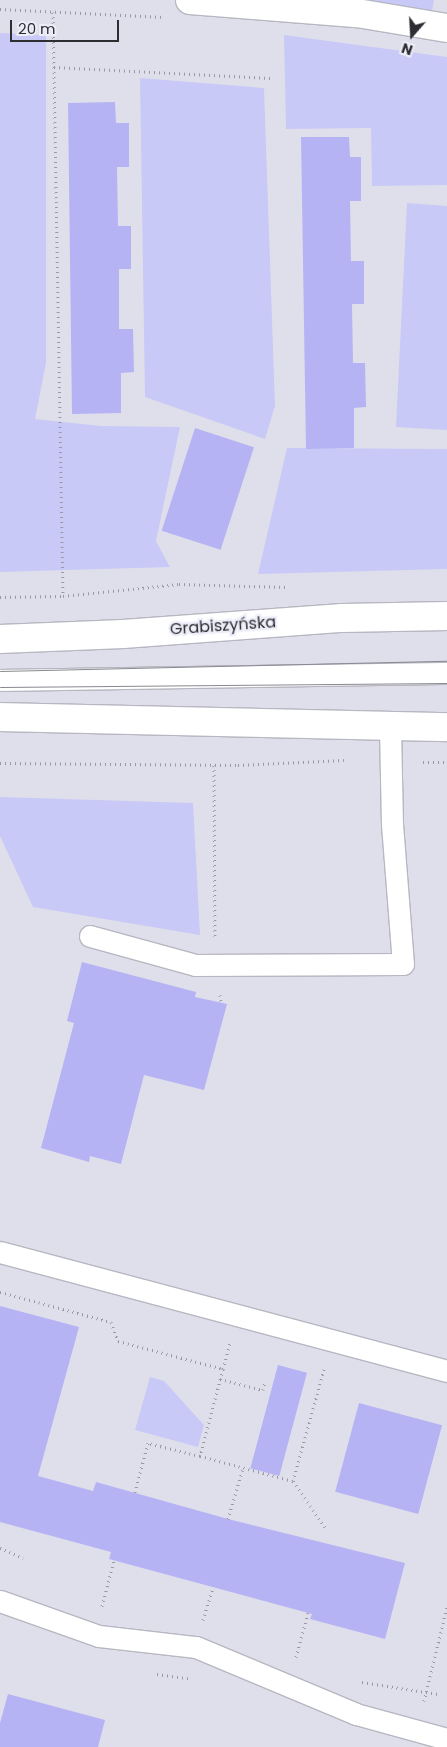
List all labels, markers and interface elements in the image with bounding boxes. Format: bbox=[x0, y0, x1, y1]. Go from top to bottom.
scale bar bbox=[12, 10, 121, 42]
north arrow bbox=[387, 10, 437, 60]
text: 20 m bbox=[18, 18, 56, 39]
text: N bbox=[399, 38, 415, 60]
street label: Grabiszyńska bbox=[169, 613, 277, 639]

